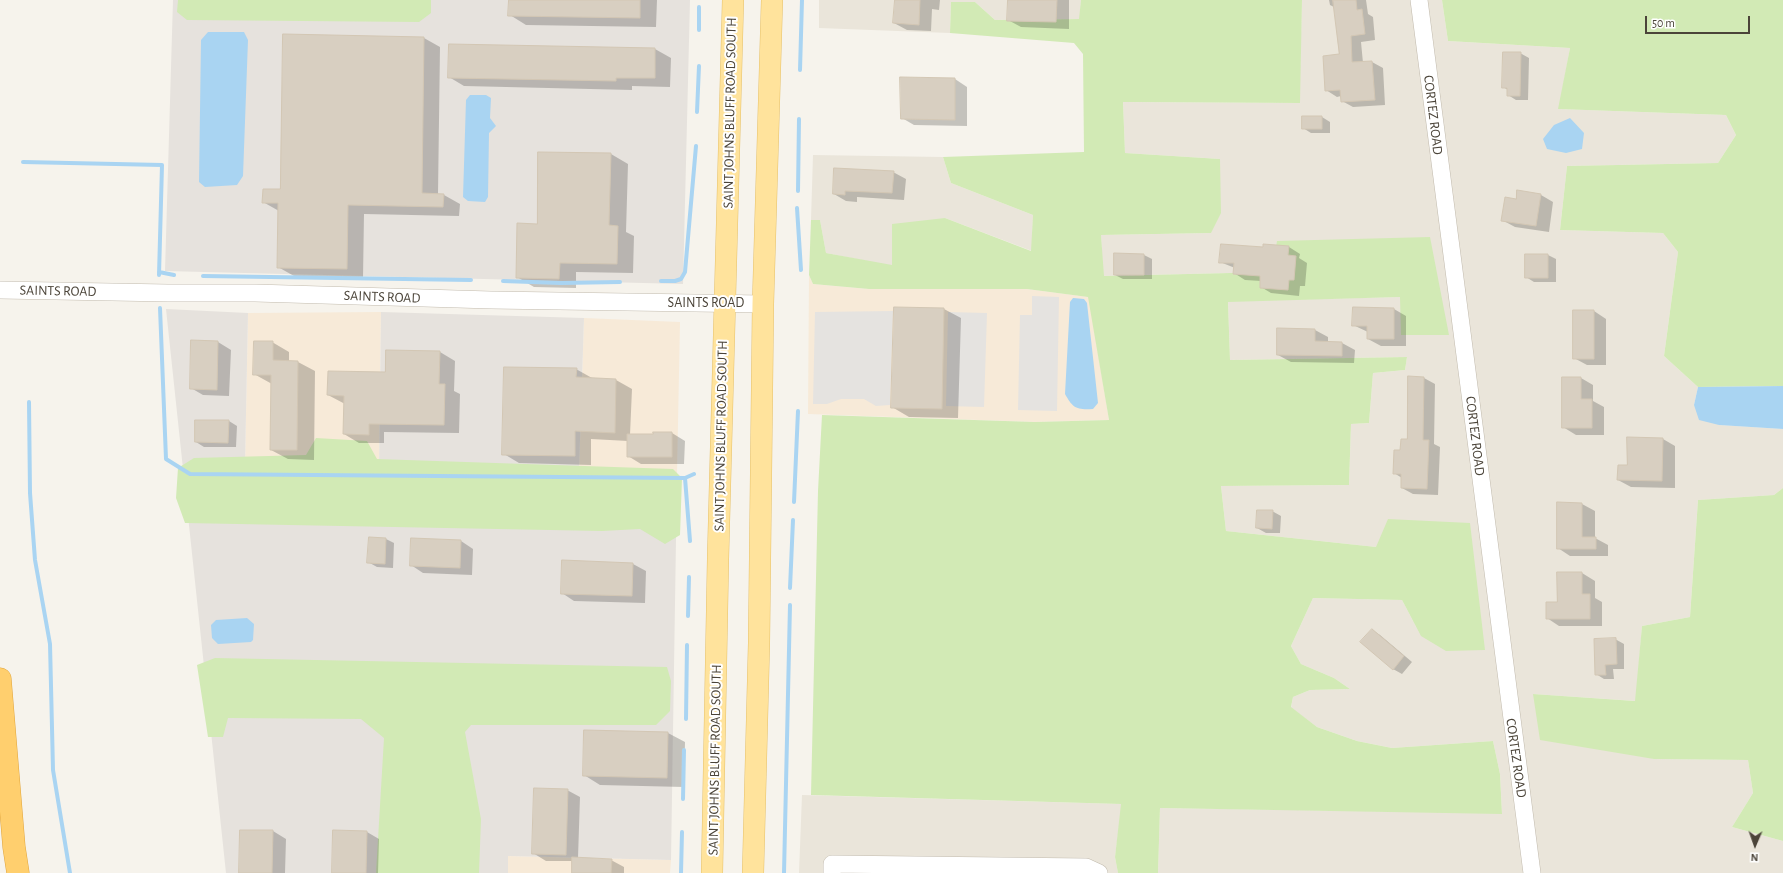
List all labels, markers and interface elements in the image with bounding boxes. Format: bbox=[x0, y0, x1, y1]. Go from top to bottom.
scale bar bbox=[1647, 8, 1752, 34]
street label: SAINT JOHNS BLUFF ROAD SOUTH bbox=[720, 17, 740, 209]
text: 50 m bbox=[1652, 17, 1675, 29]
street label: CORTEZ ROAD bbox=[1420, 74, 1446, 156]
street label: SAINTS ROAD bbox=[19, 282, 97, 300]
street label: SAINTS ROAD bbox=[343, 287, 421, 307]
street label: SAINTS ROAD bbox=[668, 295, 744, 311]
street label: SAINT JOHNS BLUFF ROAD SOUTH bbox=[711, 340, 731, 532]
street label: CORTEZ ROAD bbox=[1462, 395, 1488, 477]
street label: SAINT JOHNS BLUFF ROAD SOUTH bbox=[705, 664, 725, 856]
street label: CORTEZ ROAD bbox=[1502, 717, 1530, 799]
north arrow bbox=[1735, 825, 1775, 865]
text: N bbox=[1751, 852, 1759, 863]

